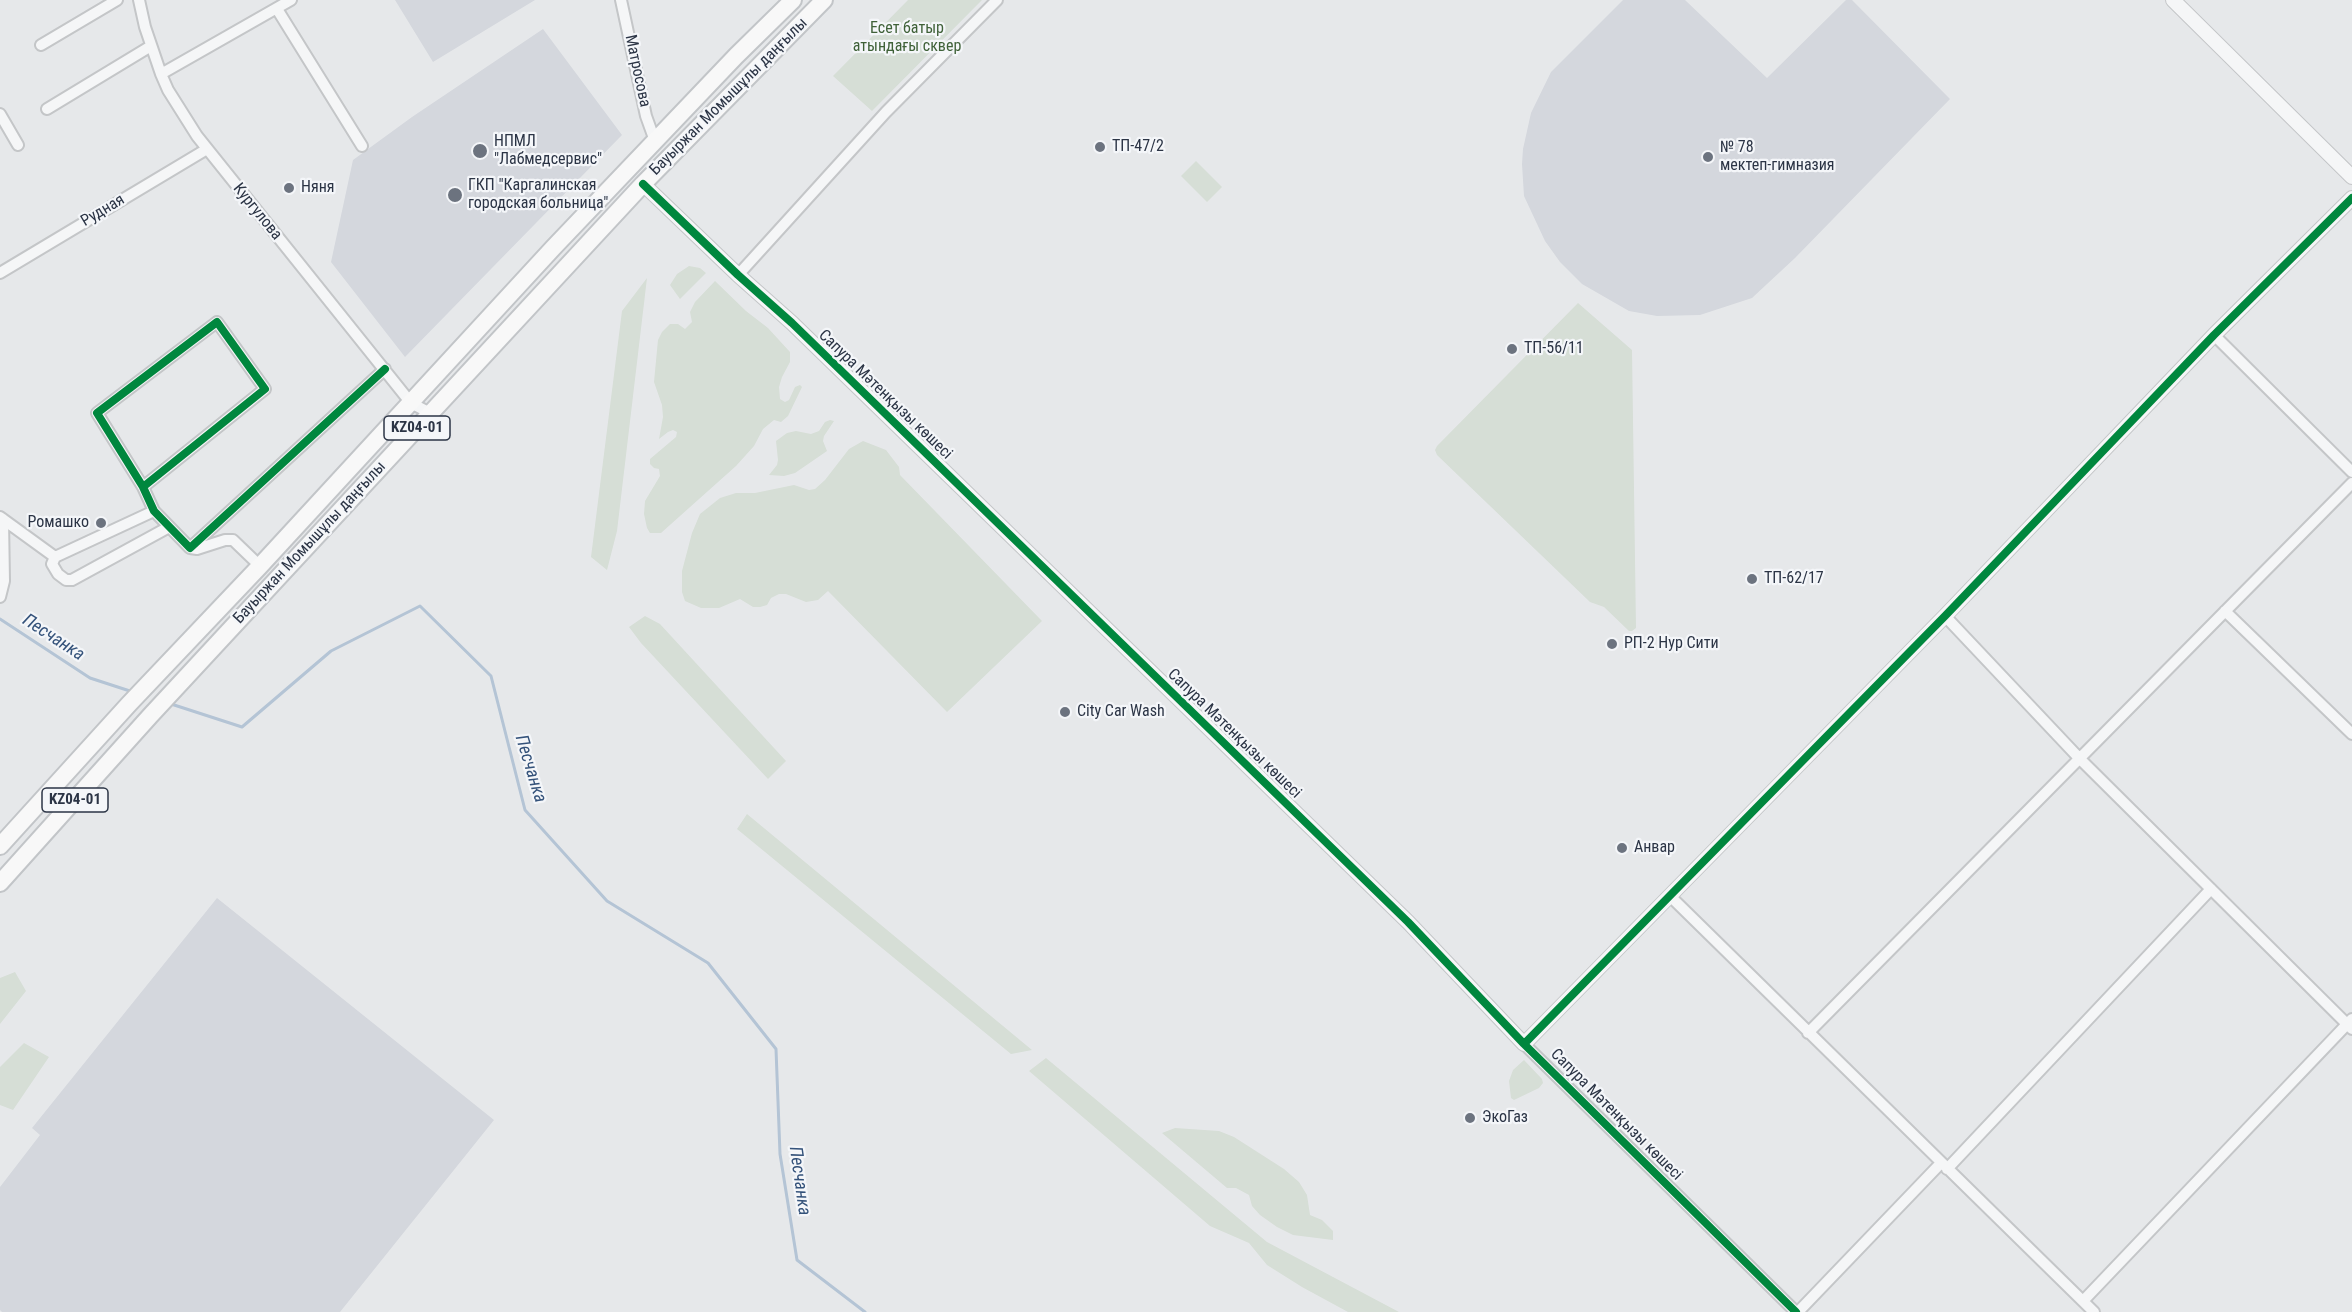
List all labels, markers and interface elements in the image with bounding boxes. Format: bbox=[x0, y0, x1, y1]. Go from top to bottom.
street label: Бауыржан Момышұлы даңғылы bbox=[646, 14, 812, 180]
park label: Есет батыр атындағы сквер bbox=[853, 19, 961, 57]
street label: Матросова bbox=[620, 33, 654, 109]
place label: НПМЛ "Лабмедсервис" bbox=[494, 132, 602, 170]
place label: ТП-47/2 bbox=[1112, 137, 1164, 157]
place label: № 78 мектеп-гимназия bbox=[1720, 138, 1835, 176]
marker: ТП-47/2 bbox=[1093, 140, 1107, 154]
marker: НПМЛ "Лабмедсервис" bbox=[471, 142, 489, 160]
marker: № 78 мектеп-гимназия bbox=[1701, 150, 1715, 164]
place label: ГКП "Каргалинская городская больница" bbox=[468, 176, 608, 214]
place label: Няня bbox=[301, 178, 334, 198]
street label: Кургулова bbox=[228, 180, 286, 244]
marker: Няня bbox=[282, 181, 296, 195]
marker: ГКП "Каргалинская городская больница" bbox=[446, 186, 464, 204]
street label: Рудная bbox=[78, 191, 128, 231]
street label: Сапура Мәтенқызы көшесі bbox=[814, 326, 956, 464]
place label: ТП-56/11 bbox=[1524, 339, 1584, 359]
marker: ТП-56/11 bbox=[1505, 342, 1519, 356]
road number: KZ04-01 bbox=[384, 416, 450, 440]
street label: Бауыржан Момышұлы даңғылы bbox=[230, 458, 390, 628]
place label: Ромашко bbox=[27, 513, 89, 533]
marker: Ромашко bbox=[94, 516, 108, 530]
place label: ТП-62/17 bbox=[1764, 569, 1824, 589]
marker: ТП-62/17 bbox=[1745, 572, 1759, 586]
water label: Песчанка bbox=[18, 610, 88, 666]
place label: РП-2 Нур Сити bbox=[1624, 634, 1719, 654]
marker: РП-2 Нур Сити bbox=[1605, 637, 1619, 651]
street label: Сапура Мәтенқызы көшесі bbox=[1163, 665, 1305, 803]
place label: City Car Wash bbox=[1077, 702, 1165, 722]
marker: City Car Wash bbox=[1058, 705, 1072, 719]
water label: Песчанка bbox=[510, 733, 550, 805]
road number: KZ04-01 bbox=[42, 788, 108, 812]
place label: Анвар bbox=[1634, 838, 1675, 858]
marker: Анвар bbox=[1615, 841, 1629, 855]
street label: Сапура Мәтенқызы көшесі bbox=[1546, 1045, 1686, 1185]
place label: ЭкоГаз bbox=[1482, 1108, 1528, 1128]
marker: ЭкоГаз bbox=[1463, 1111, 1477, 1125]
water label: Песчанка bbox=[783, 1145, 815, 1217]

